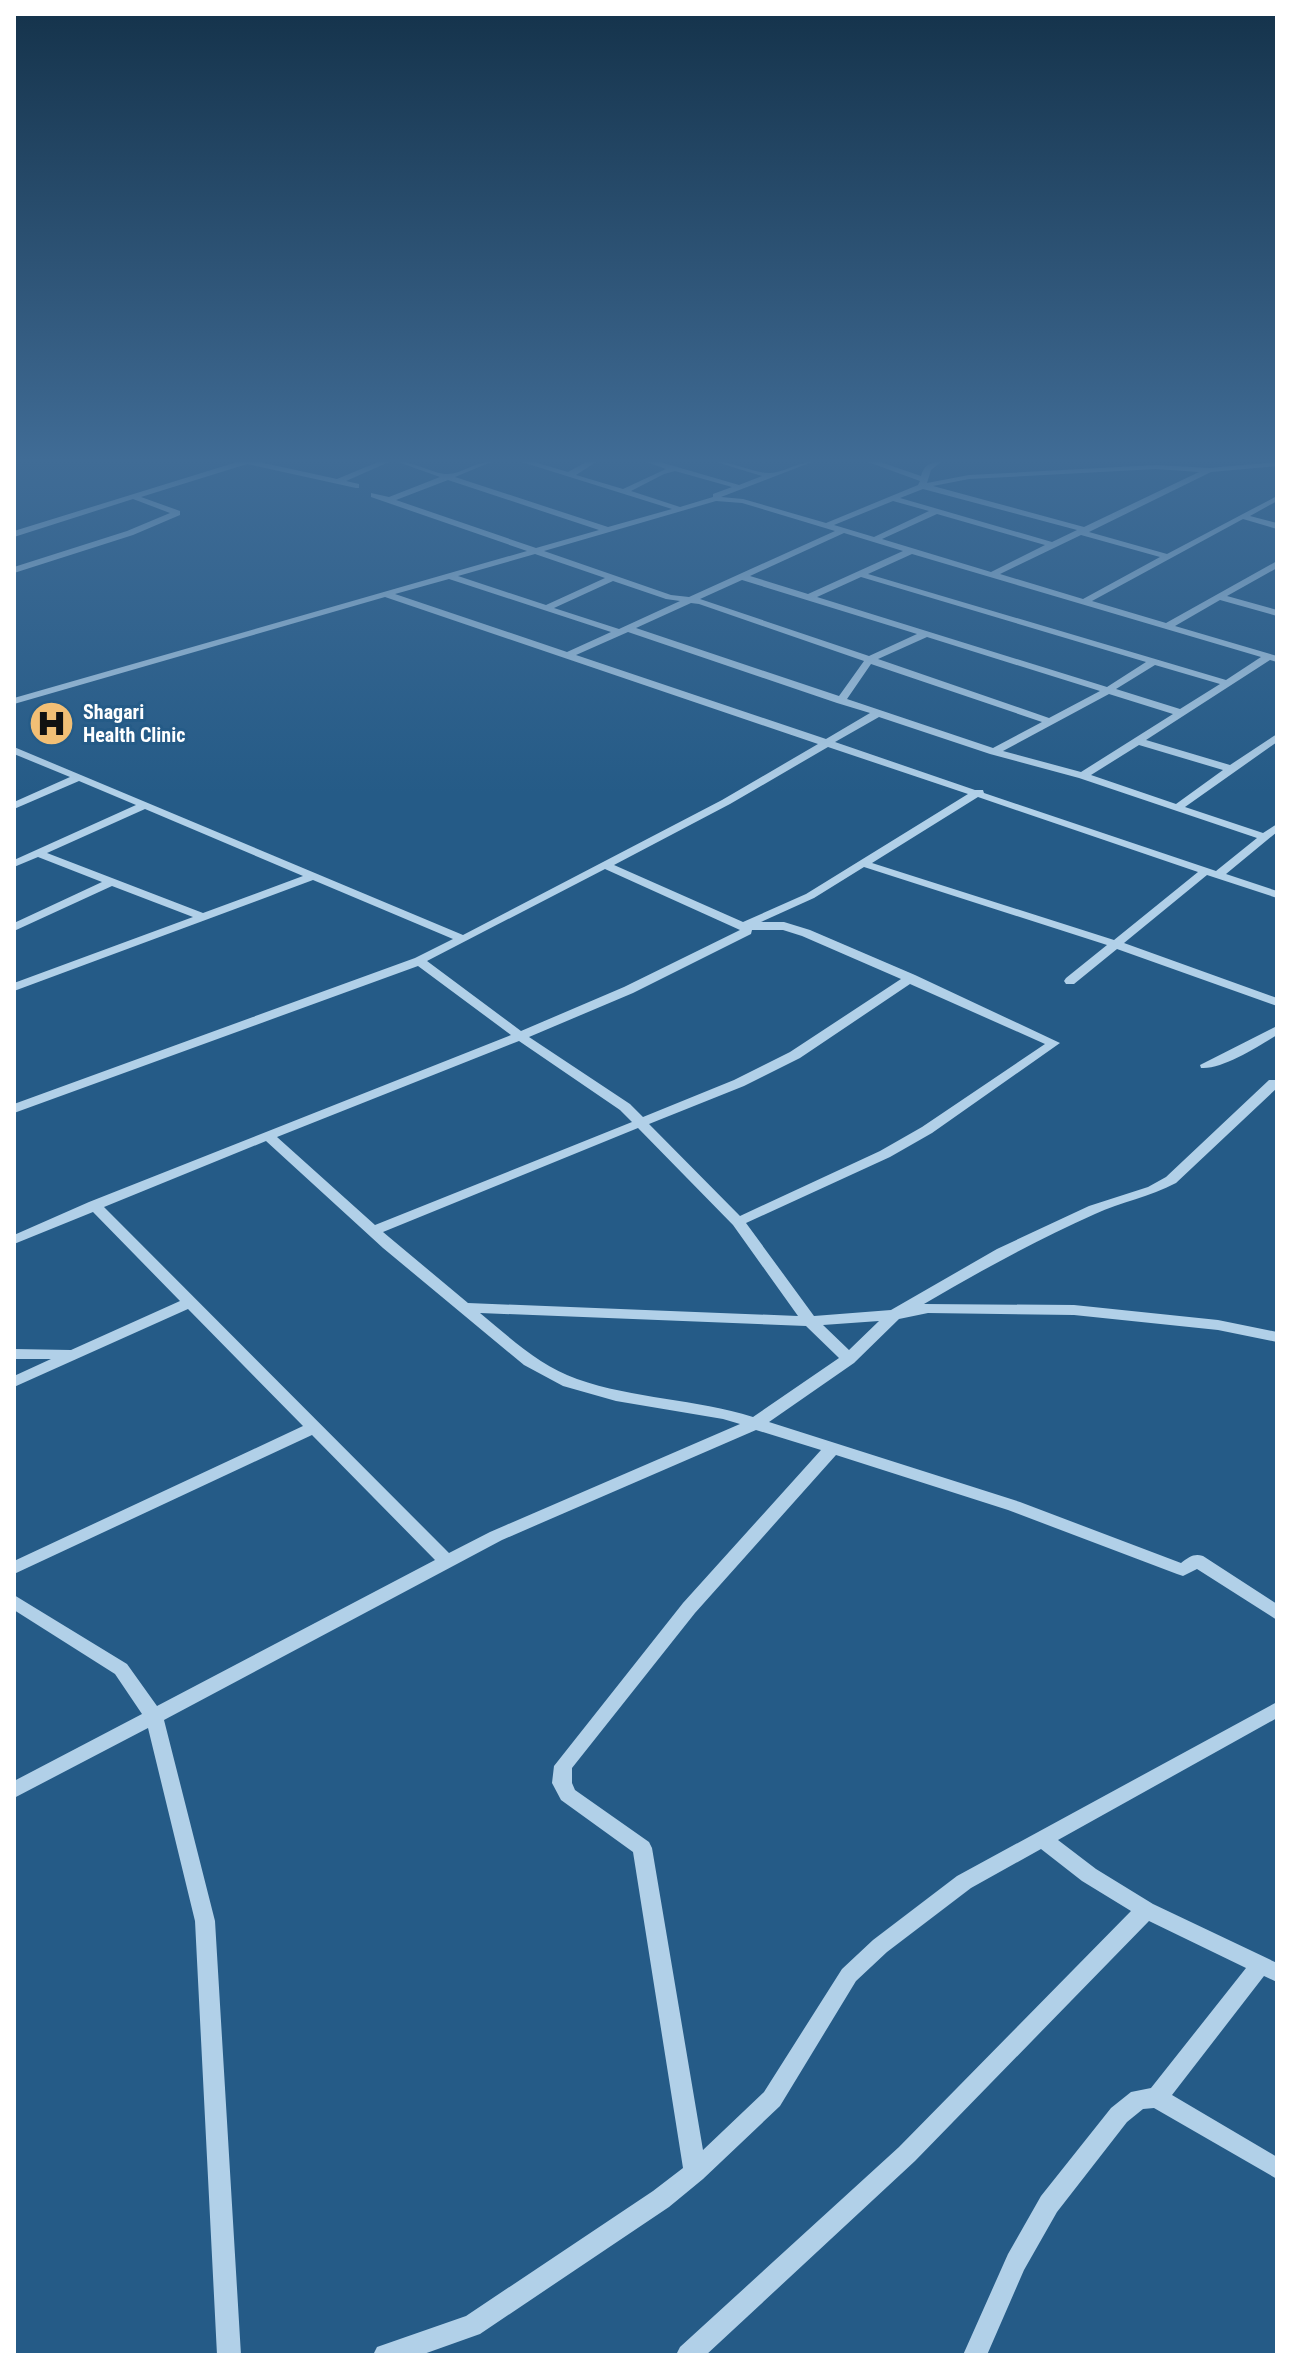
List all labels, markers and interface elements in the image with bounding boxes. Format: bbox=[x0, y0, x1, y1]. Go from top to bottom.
hospital icon: Shagari Health Clinic bbox=[28, 699, 76, 747]
place label: Shagari Health Clinic bbox=[83, 700, 185, 747]

